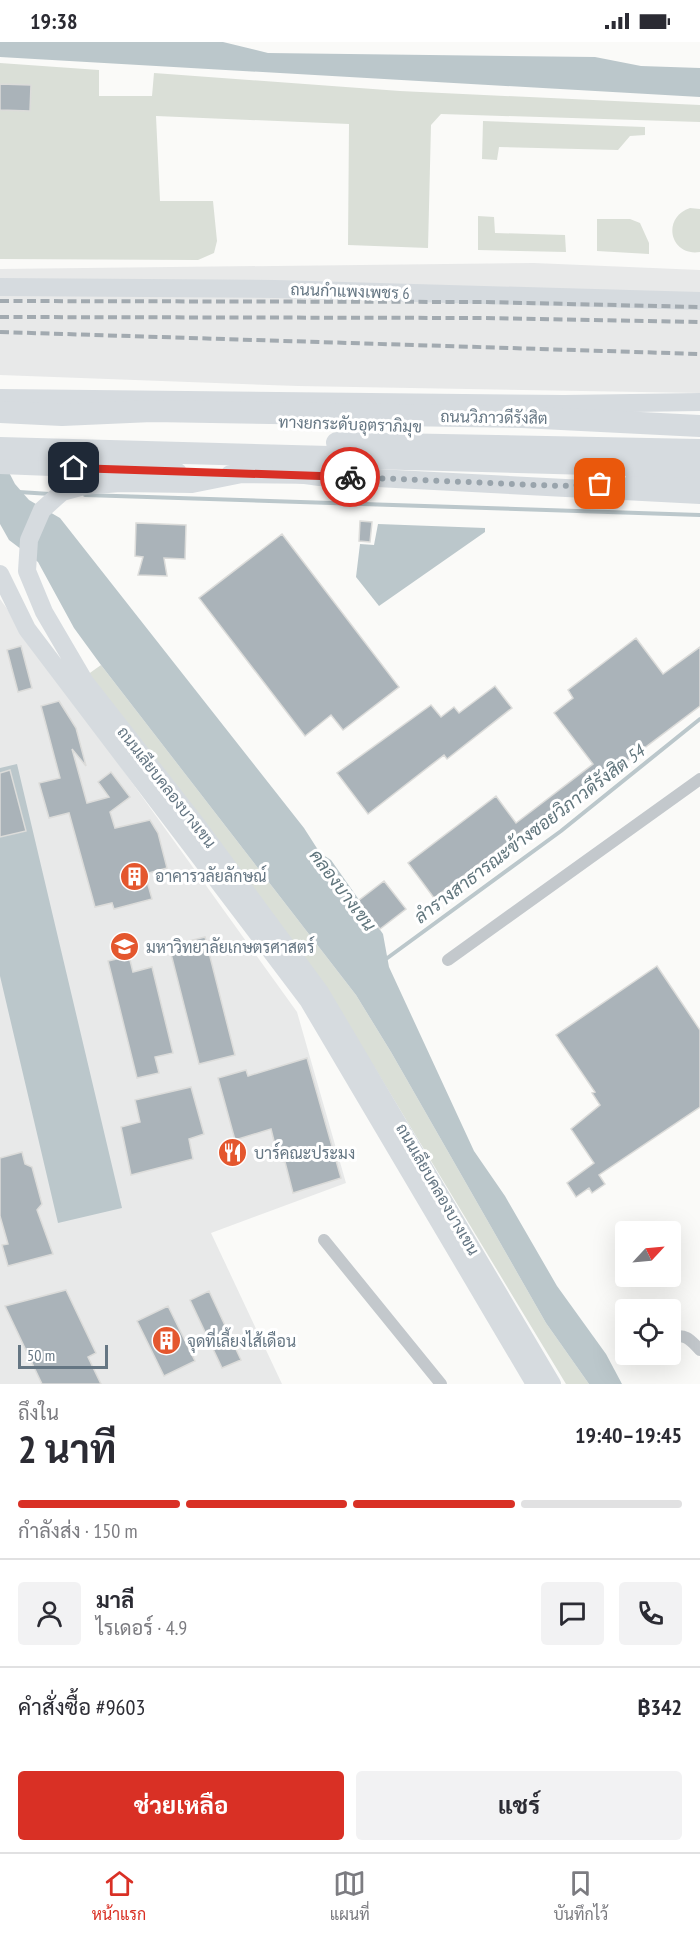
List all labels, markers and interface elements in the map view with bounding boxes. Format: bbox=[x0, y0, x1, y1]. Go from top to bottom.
text: 19:38 bbox=[30, 7, 78, 35]
street label: ถนนกำแพงเพชร 6 bbox=[290, 279, 410, 303]
street label: ถนนวิภาวดีรังสิต bbox=[440, 405, 548, 428]
street label: ทางยกระดับอุตราภิมุข bbox=[278, 411, 422, 439]
pin bbox=[48, 442, 99, 493]
courier bbox=[320, 447, 380, 507]
icon: home bbox=[57, 451, 90, 484]
pin bbox=[574, 458, 625, 509]
icon: bike bbox=[334, 461, 367, 494]
icon: bag bbox=[583, 467, 616, 500]
street label: ถนนเลียบคลองบางเขน bbox=[113, 722, 222, 852]
water label: ลำรางสาธารณะข้างซอยวิภาวดีรังสิต 54 bbox=[409, 738, 650, 928]
water label: คลองบางเขน bbox=[305, 845, 381, 936]
building icon: อาคารวลัยลักษณ์ bbox=[118, 860, 150, 892]
place label: อาคารวลัยลักษณ์ bbox=[155, 864, 267, 886]
school or university icon: มหาวิทยาลัยเกษตรศาสตร์ bbox=[109, 931, 141, 963]
place label: มหาวิทยาลัยเกษตรศาสตร์ bbox=[146, 935, 315, 957]
street label: ถนนเลียบคลองบางเขน bbox=[392, 1119, 485, 1259]
restaurant icon: บาร์คณะประมง bbox=[217, 1137, 249, 1169]
place label: บาร์คณะประมง bbox=[254, 1141, 355, 1163]
north arrow bbox=[615, 1221, 681, 1287]
map controls bbox=[615, 1221, 681, 1365]
button: locate bbox=[615, 1299, 681, 1365]
building icon: จุดที่เลี้ยงไส้เดือน bbox=[150, 1325, 182, 1357]
place label: จุดที่เลี้ยงไส้เดือน bbox=[187, 1327, 296, 1353]
scale bar bbox=[18, 1342, 108, 1370]
text: 50 m bbox=[27, 1345, 55, 1365]
text: ถึงใน bbox=[18, 1400, 59, 1426]
text: 19:40–19:45 bbox=[575, 1421, 682, 1449]
text: 2 นาที bbox=[18, 1423, 116, 1474]
text: กำลังส่ง · 150 m bbox=[18, 1518, 138, 1544]
button: person bbox=[18, 1582, 81, 1645]
button: chat bbox=[541, 1582, 604, 1645]
button: phone bbox=[619, 1582, 682, 1645]
text: มาลี bbox=[96, 1586, 134, 1614]
text: ไรเดอร์ · 4.9 bbox=[96, 1615, 187, 1641]
text: คำสั่งซื้อ #9603 bbox=[18, 1693, 145, 1721]
text: ฿342 bbox=[637, 1693, 682, 1721]
button: ช่วยเหลือ bbox=[18, 1771, 344, 1840]
button: แชร์ bbox=[356, 1771, 682, 1840]
tab: หน้าแรก bbox=[92, 1867, 146, 1924]
tab: แผนที่ bbox=[330, 1867, 370, 1924]
tab: บันทึกไว้ bbox=[553, 1867, 608, 1924]

